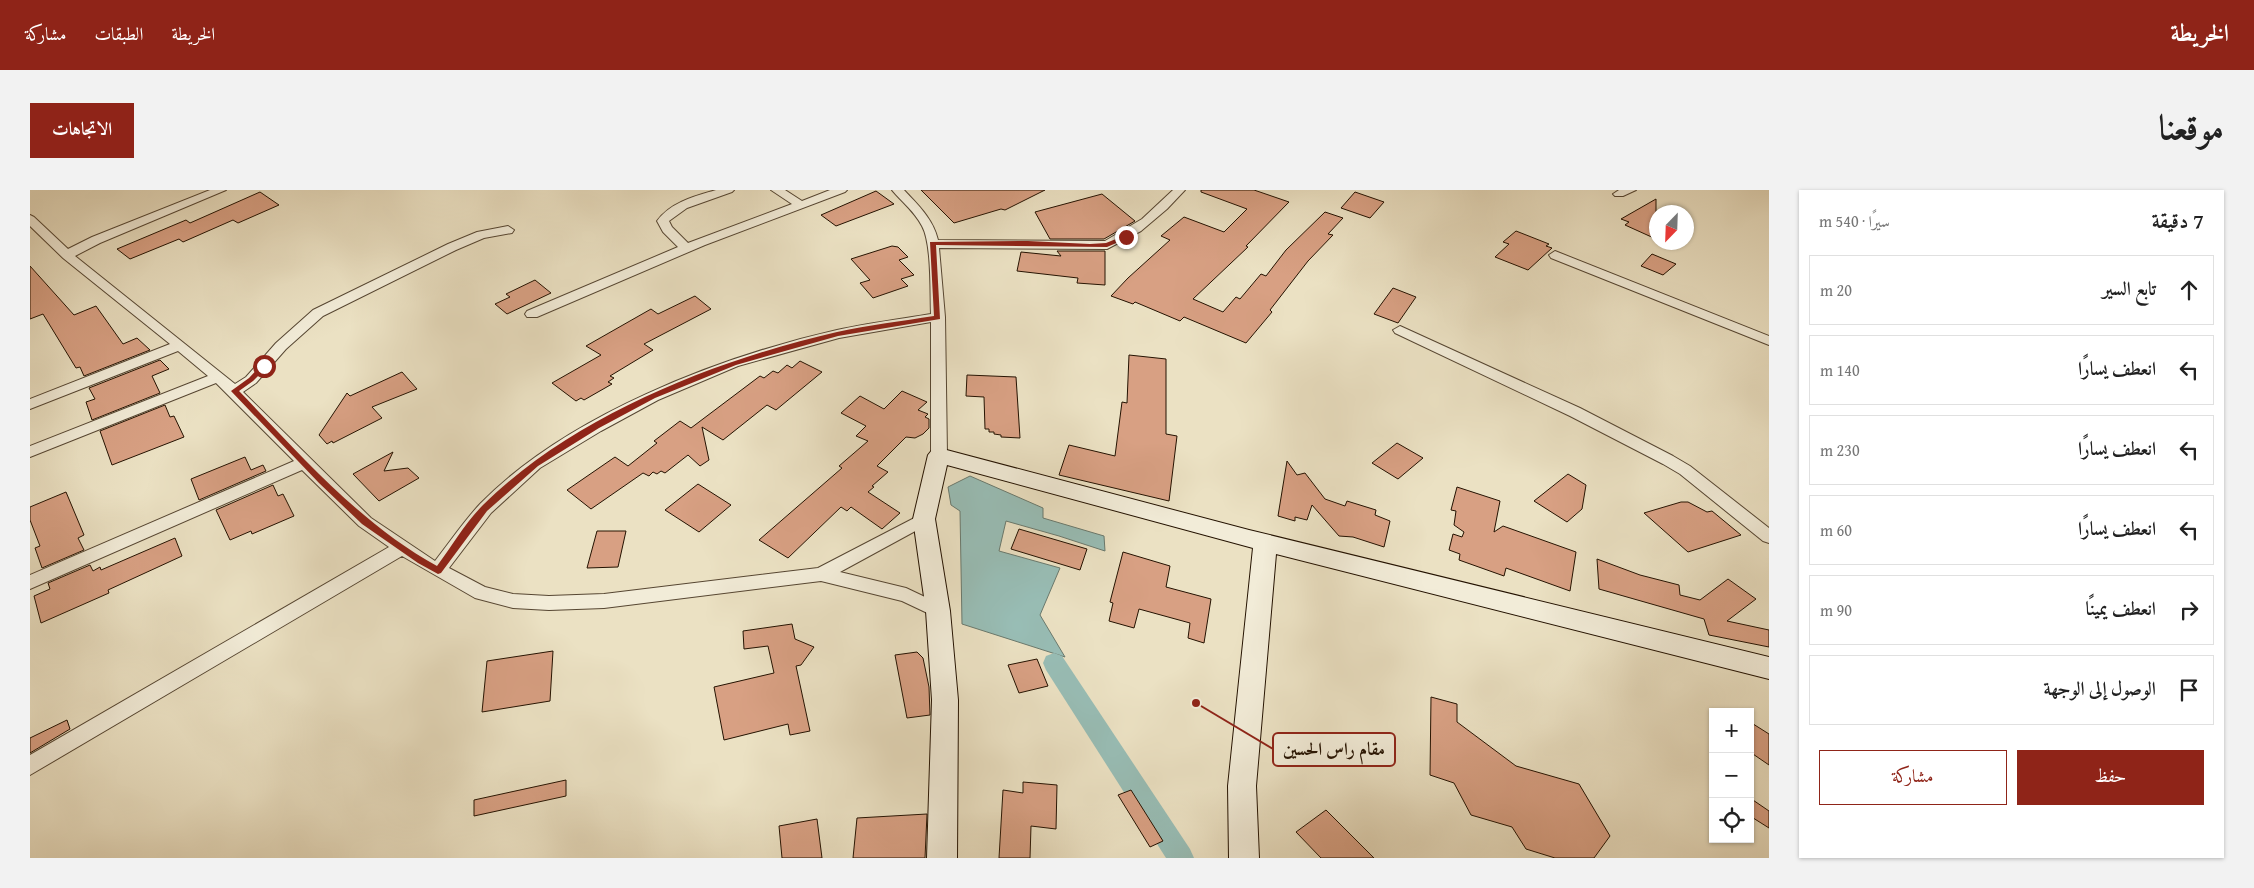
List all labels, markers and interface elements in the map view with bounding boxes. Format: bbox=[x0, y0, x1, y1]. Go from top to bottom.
text: الخريطة bbox=[2171, 15, 2229, 50]
text: مشاركة bbox=[25, 20, 66, 47]
text: الطبقات bbox=[94, 20, 143, 47]
text: الخريطة bbox=[171, 20, 215, 47]
text: موقعنا bbox=[2159, 101, 2224, 152]
button: الاتجاهات bbox=[30, 103, 134, 158]
north arrow bbox=[1649, 205, 1694, 250]
text: 7 دقيقة bbox=[2152, 205, 2204, 236]
text: سيرًا · 540 m bbox=[1819, 209, 1890, 233]
route end bbox=[1115, 226, 1138, 249]
text: تابع السير bbox=[2102, 274, 2156, 302]
icon: ahead bbox=[2175, 276, 2203, 304]
text: 20 m bbox=[1820, 278, 1852, 302]
text: انعطف يسارًا bbox=[2078, 354, 2156, 382]
route start bbox=[253, 355, 276, 378]
icon: left bbox=[2175, 356, 2203, 384]
text: 140 m bbox=[1820, 358, 1860, 382]
text: انعطف يسارًا bbox=[2078, 434, 2156, 462]
icon: left bbox=[2175, 436, 2203, 464]
text: 230 m bbox=[1820, 438, 1860, 462]
text: انعطف يسارًا bbox=[2078, 514, 2156, 542]
icon: left bbox=[2175, 516, 2203, 544]
text: 60 m bbox=[1820, 518, 1852, 542]
text: انعطف يمينًا bbox=[2086, 594, 2156, 622]
icon: right bbox=[2175, 596, 2203, 624]
text: 90 m bbox=[1820, 598, 1852, 622]
text: الوصول إلى الوجهة bbox=[2044, 674, 2156, 702]
icon: arrive bbox=[2175, 676, 2203, 704]
map controls bbox=[1709, 708, 1754, 843]
button: + bbox=[1709, 708, 1754, 753]
callout: مقام راس الحسين bbox=[1273, 733, 1395, 766]
text: مقام راس الحسين bbox=[1283, 735, 1385, 765]
button: مشاركة bbox=[1819, 750, 2007, 805]
button: حفظ bbox=[2017, 750, 2204, 805]
button: − bbox=[1709, 753, 1754, 798]
button: locate bbox=[1709, 798, 1754, 843]

